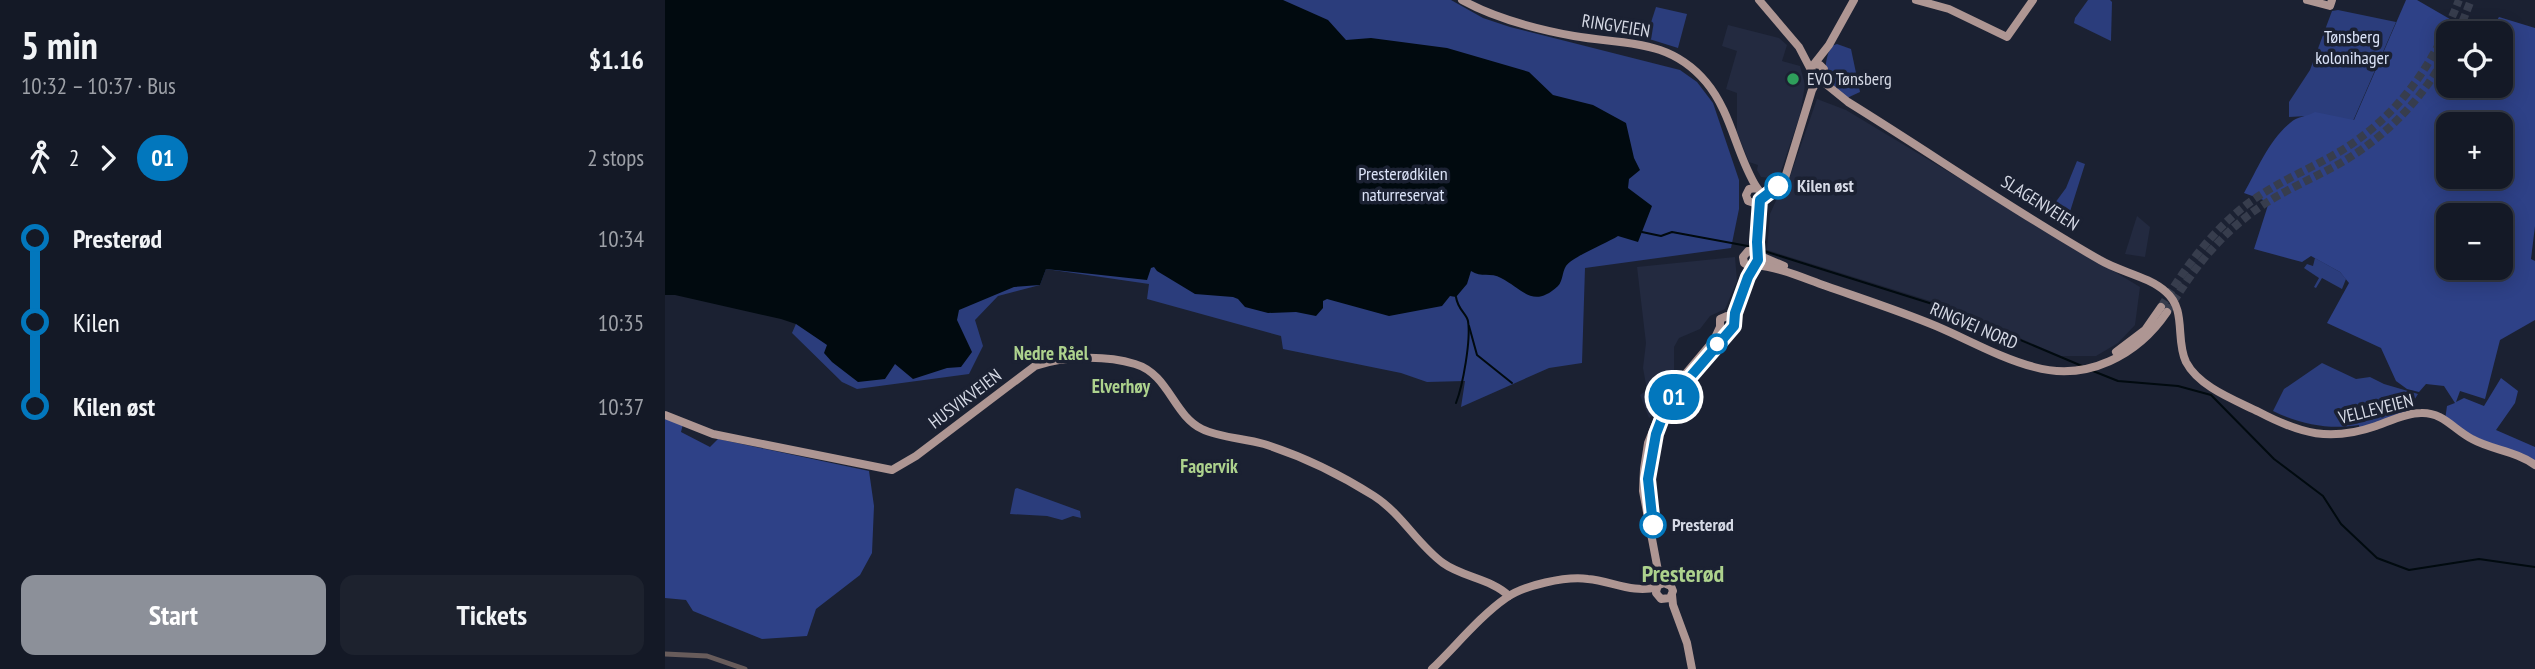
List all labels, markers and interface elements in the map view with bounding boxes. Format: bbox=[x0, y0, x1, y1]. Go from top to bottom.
street label: RINGVEIEN bbox=[1580, 9, 1652, 42]
text: 5 min bbox=[21, 20, 98, 69]
map controls bbox=[2436, 21, 2513, 280]
button: locate bbox=[2436, 21, 2513, 98]
park label: Tønsberg kolonihager bbox=[2315, 25, 2389, 69]
text: $1.16 bbox=[589, 43, 644, 76]
place label: EVO Tønsberg bbox=[1807, 67, 1892, 90]
text: 10:32 – 10:37 · Bus bbox=[21, 71, 176, 100]
marker: EVO Tønsberg bbox=[1785, 71, 1801, 87]
button: + bbox=[2436, 112, 2513, 189]
icon: walk bbox=[21, 139, 59, 177]
icon: forward bbox=[89, 139, 127, 177]
text: 01 bbox=[151, 142, 174, 173]
text: 2 bbox=[69, 143, 79, 172]
text: 2 stops bbox=[587, 143, 644, 172]
park label: Presterødkilen naturreservat bbox=[1358, 162, 1448, 206]
street label: SLAGENVEIEN bbox=[1997, 170, 2083, 235]
marker: Kilen øst bbox=[1765, 173, 1791, 199]
place label: Kilen øst bbox=[1797, 174, 1855, 197]
button: − bbox=[2436, 203, 2513, 280]
text: Presterød bbox=[73, 222, 162, 255]
text: 10:34 bbox=[598, 224, 644, 253]
street label: RINGVEI NORD bbox=[1927, 297, 2022, 354]
text: Kilen bbox=[73, 306, 120, 339]
text: 10:35 bbox=[598, 308, 644, 337]
unlabelled marker bbox=[1707, 334, 1727, 354]
district label: Nedre Råel bbox=[1014, 341, 1089, 365]
street label: HUSVIKVEIEN bbox=[924, 364, 1006, 434]
district label: Elverhøy bbox=[1092, 374, 1151, 398]
line badge: 01 bbox=[1643, 374, 1705, 420]
text: 01 bbox=[1663, 381, 1685, 412]
street label: VELLEVEIEN bbox=[2335, 388, 2416, 429]
text: Kilen øst bbox=[73, 390, 155, 423]
text: 10:37 bbox=[598, 392, 644, 421]
district label: Fagervik bbox=[1180, 454, 1238, 478]
marker: Presterød bbox=[1640, 512, 1666, 538]
place label: Presterød bbox=[1672, 513, 1734, 536]
district label: Presterød bbox=[1642, 558, 1724, 589]
button: Start bbox=[21, 575, 326, 655]
button: Tickets bbox=[340, 575, 644, 655]

